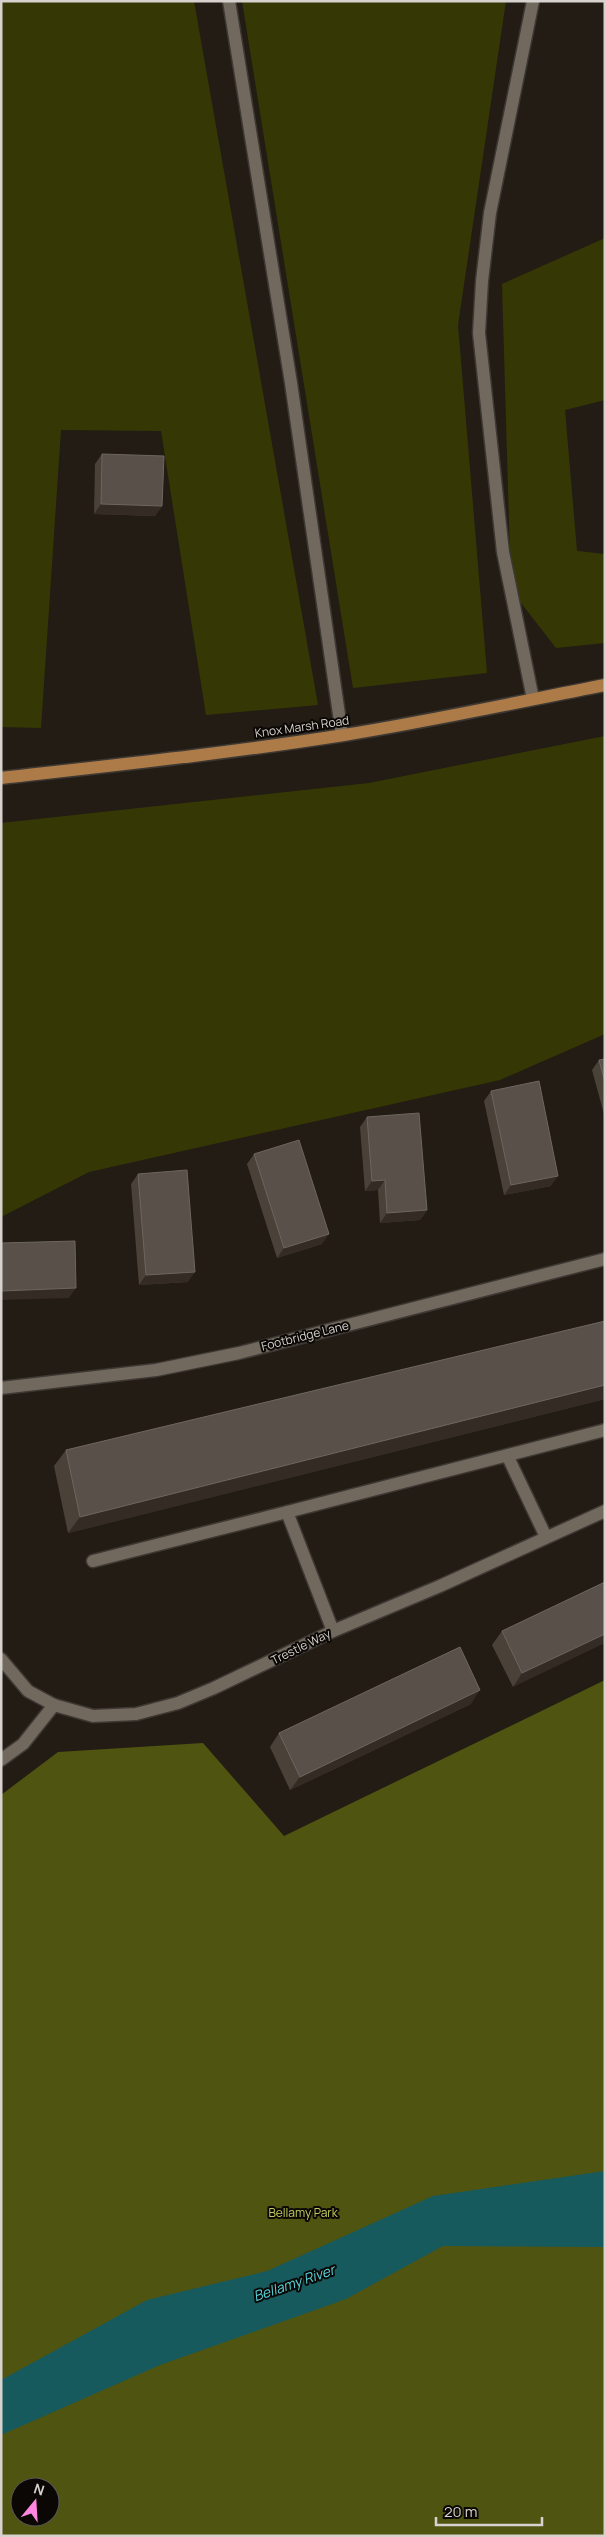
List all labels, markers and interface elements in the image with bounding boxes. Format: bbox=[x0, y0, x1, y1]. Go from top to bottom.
street label: Knox Marsh Road bbox=[254, 711, 350, 742]
street label: Footbridge Lane bbox=[259, 1316, 350, 1355]
street label: Trestle Way bbox=[268, 1624, 334, 1668]
park label: Bellamy Park bbox=[268, 2204, 339, 2221]
water label: Bellamy River bbox=[251, 2259, 339, 2305]
north arrow bbox=[10, 2477, 60, 2527]
text: N bbox=[31, 2479, 47, 2500]
scale bar bbox=[436, 2494, 542, 2526]
text: 20 m bbox=[444, 2501, 477, 2522]

